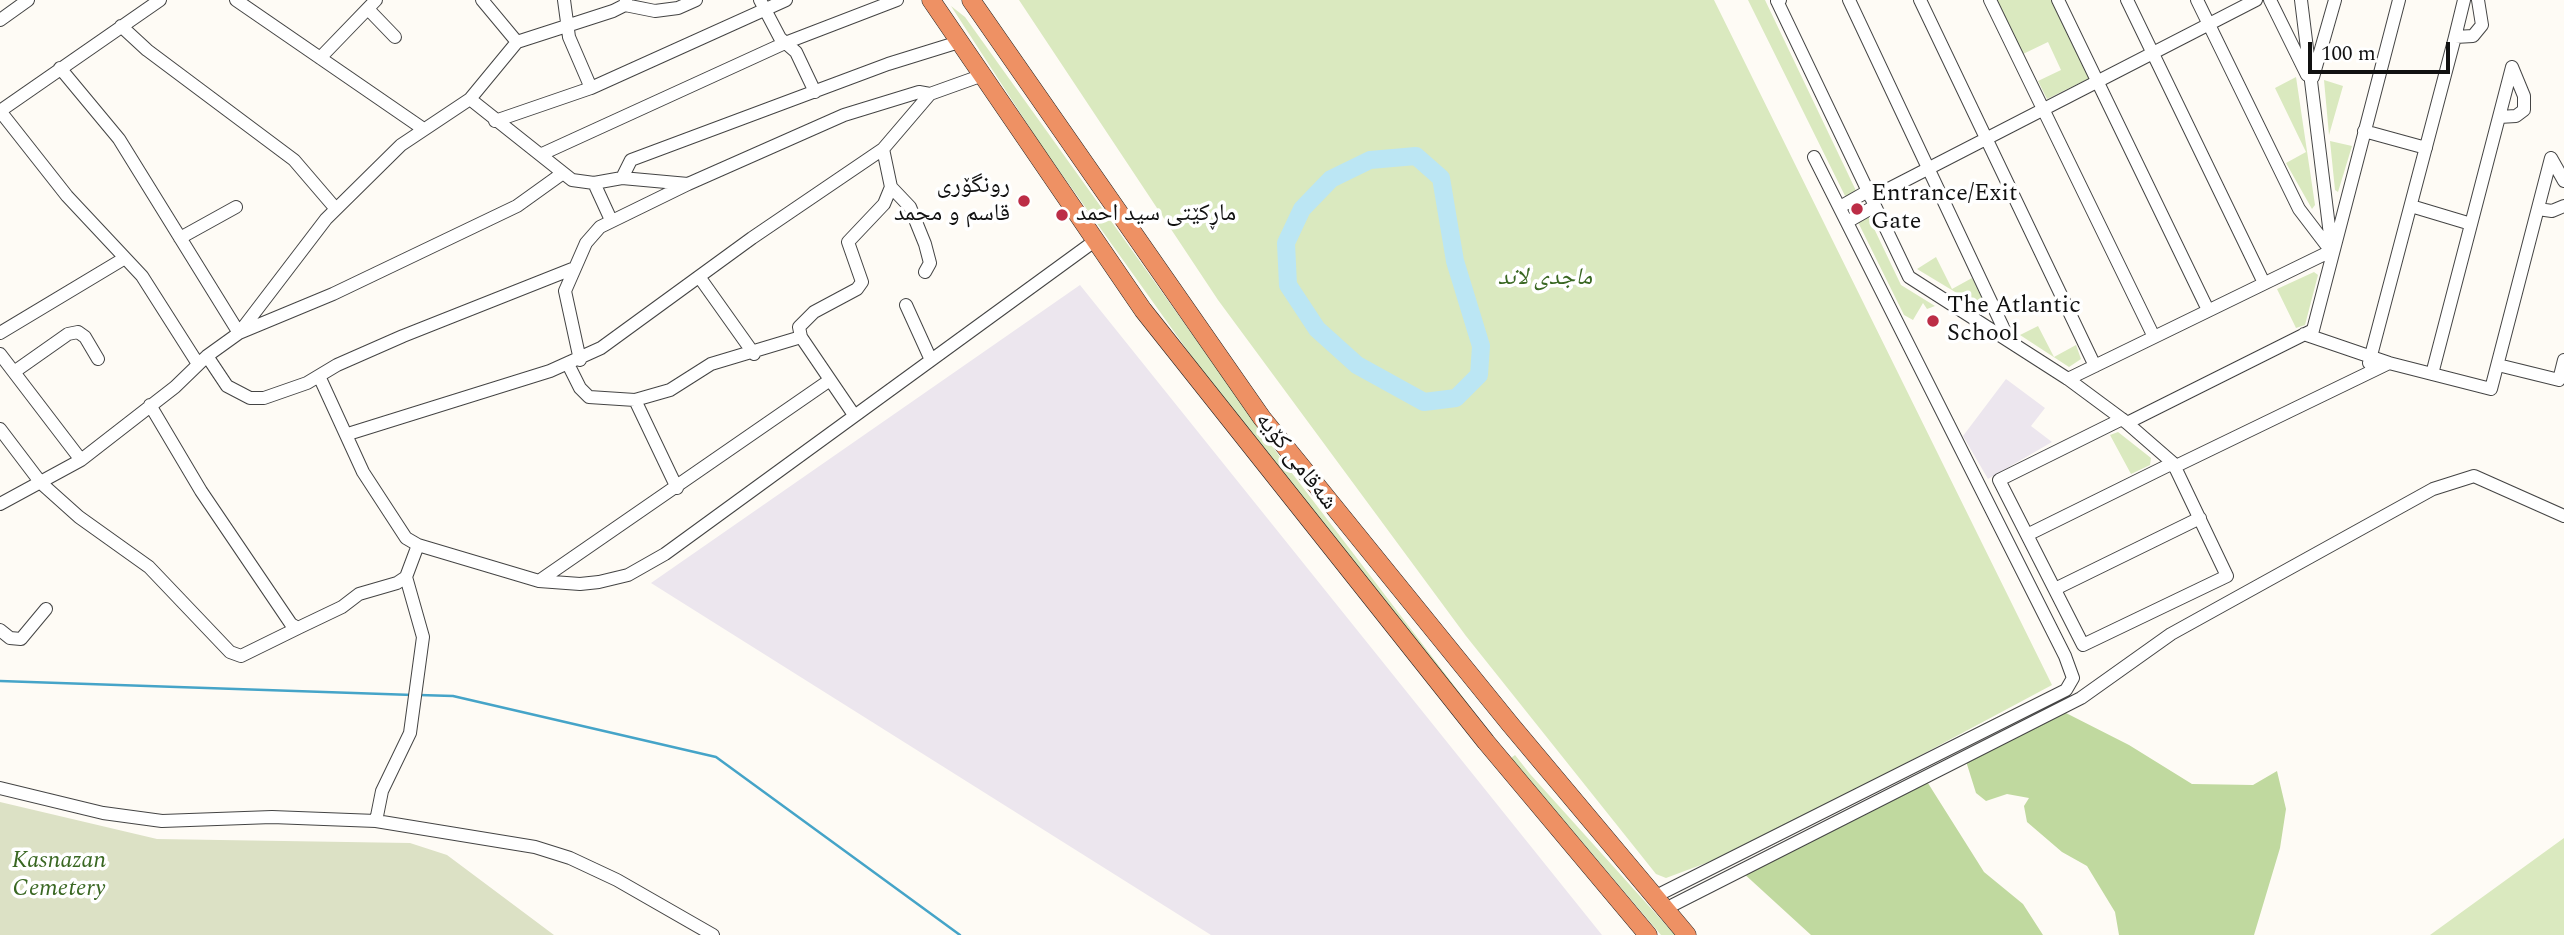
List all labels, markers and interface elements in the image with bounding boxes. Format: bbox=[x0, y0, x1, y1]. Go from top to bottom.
scale bar bbox=[2312, 28, 2454, 72]
text: 100 m bbox=[2321, 38, 2376, 70]
place label: رونگۆری قاسم و محمد bbox=[894, 173, 1010, 229]
place label: Entrance/Exit Gate bbox=[1871, 181, 2017, 237]
marker: رونگۆری قاسم و محمد bbox=[1016, 193, 1032, 209]
place label: ماڕکێتی سید احمد bbox=[1076, 201, 1236, 229]
marker: Entrance/Exit Gate bbox=[1849, 201, 1865, 217]
marker: ماڕکێتی سید احمد bbox=[1054, 207, 1070, 223]
park label: ماجدی لاند bbox=[1498, 265, 1592, 293]
place label: The Atlantic School bbox=[1947, 293, 2081, 349]
marker: The Atlantic School bbox=[1925, 313, 1941, 329]
street label: شەقامی کۆیە bbox=[1248, 407, 1342, 517]
park label: Kasnazan Cemetery bbox=[12, 848, 106, 904]

